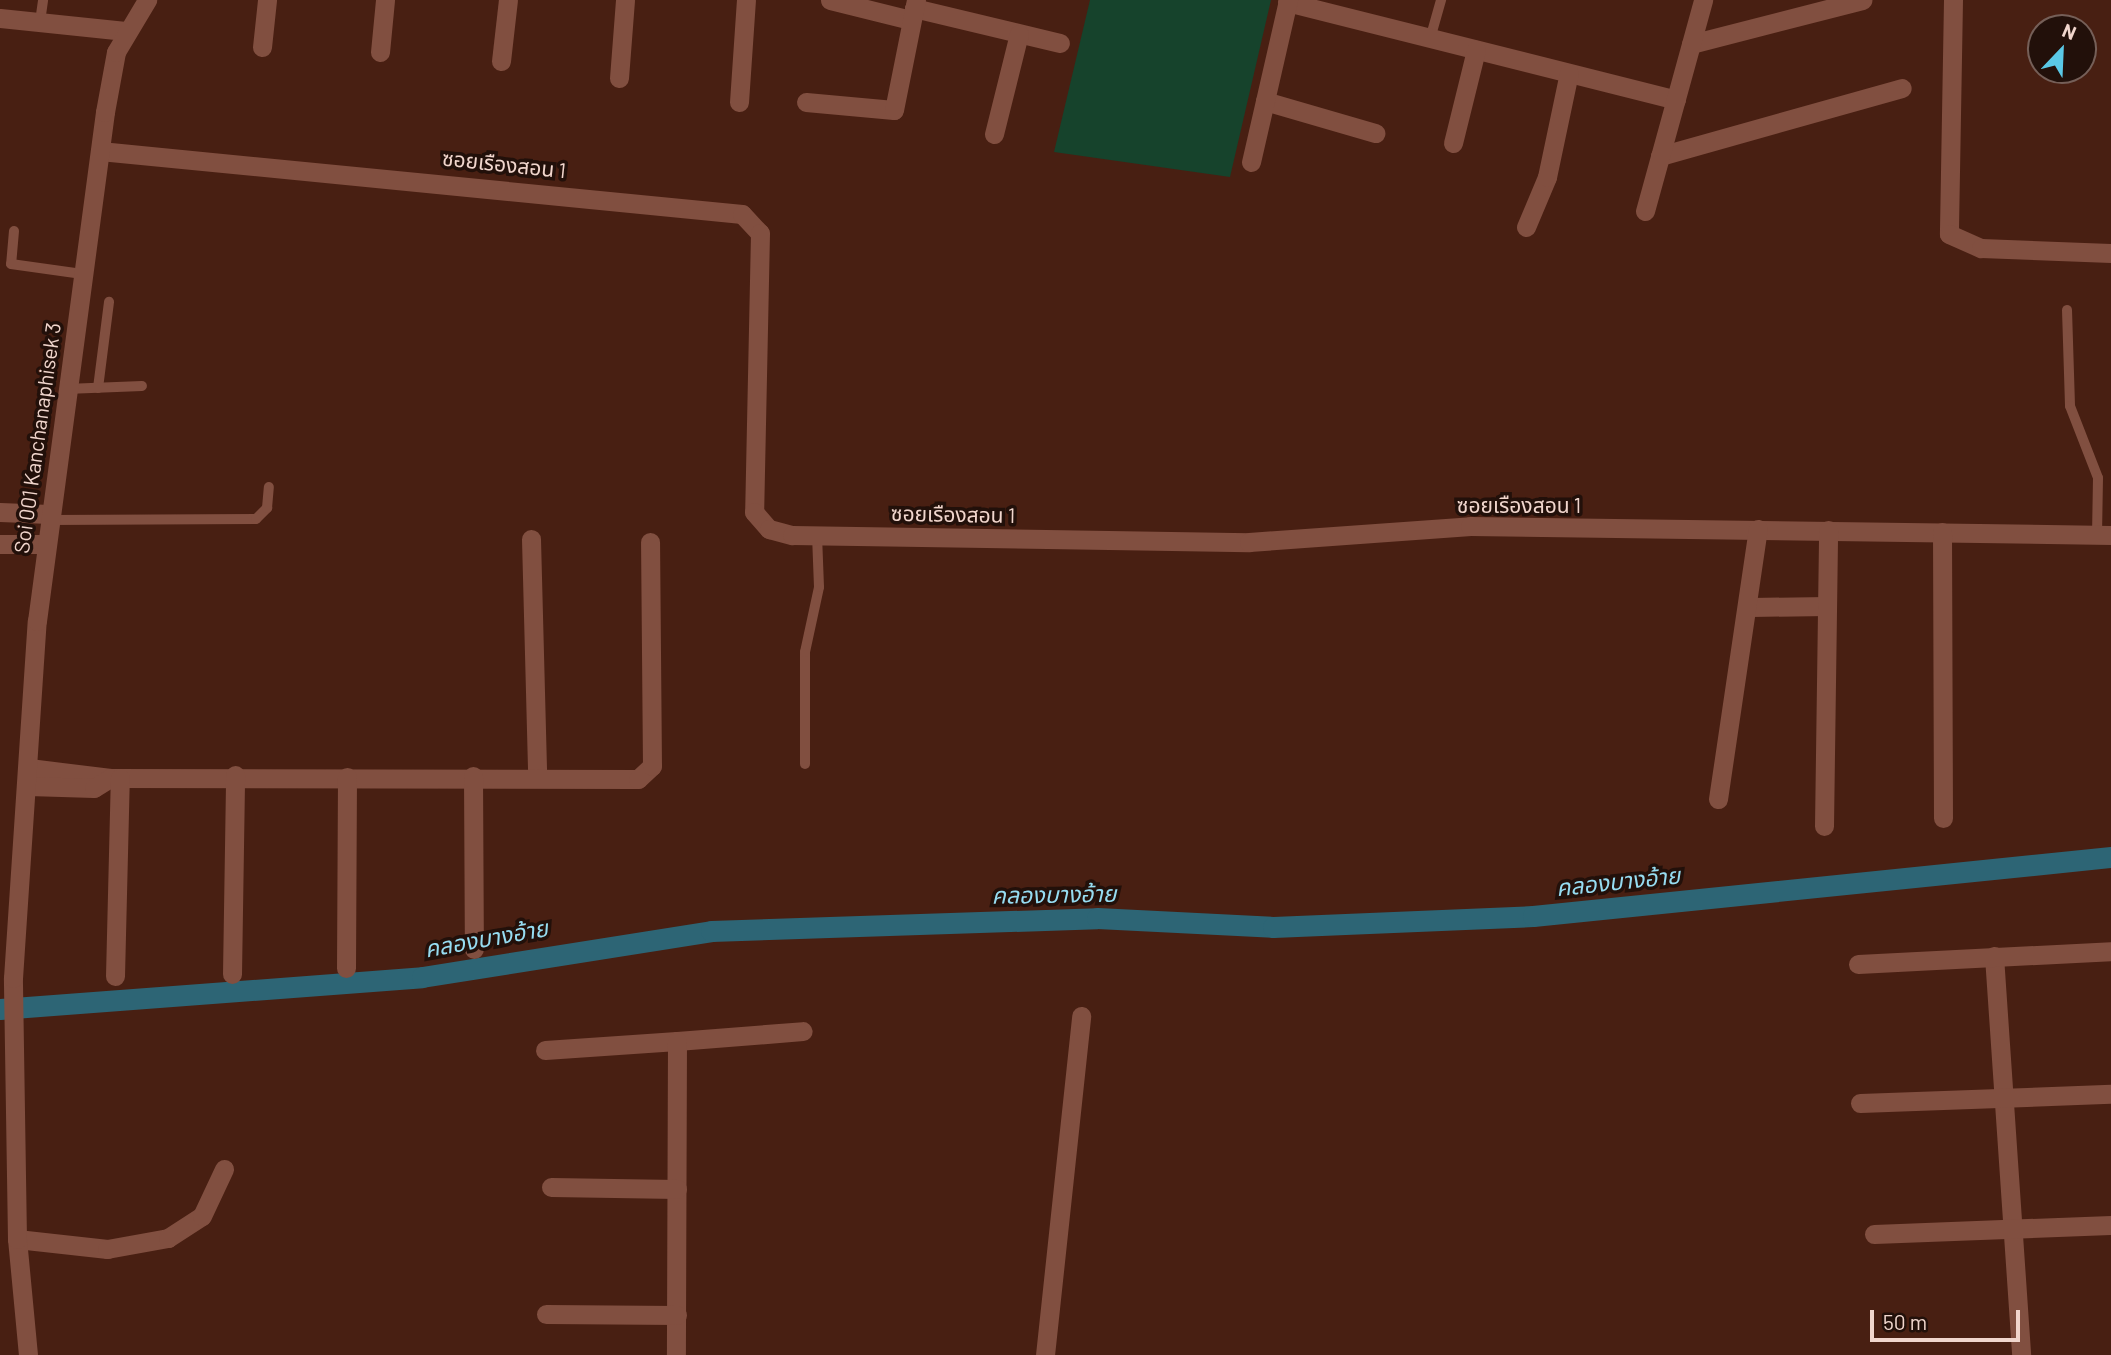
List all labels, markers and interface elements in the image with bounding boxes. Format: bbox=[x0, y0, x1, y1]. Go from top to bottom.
north arrow bbox=[2027, 14, 2097, 84]
text: N bbox=[2059, 18, 2080, 44]
street label: ซอยเรืองสอน 1 bbox=[441, 145, 567, 183]
street label: Soi 001 Kanchanaphisek 3 bbox=[8, 321, 66, 555]
street label: ซอยเรืองสอน 1 bbox=[1457, 492, 1581, 518]
street label: ซอยเรืองสอน 1 bbox=[891, 500, 1015, 528]
water label: คลองบางอ้าย bbox=[1555, 861, 1681, 901]
water label: คลองบางอ้าย bbox=[991, 879, 1117, 909]
water label: คลองบางอ้าย bbox=[422, 914, 550, 962]
scale bar bbox=[1873, 1296, 2024, 1340]
text: 50 m bbox=[1883, 1309, 1927, 1334]

